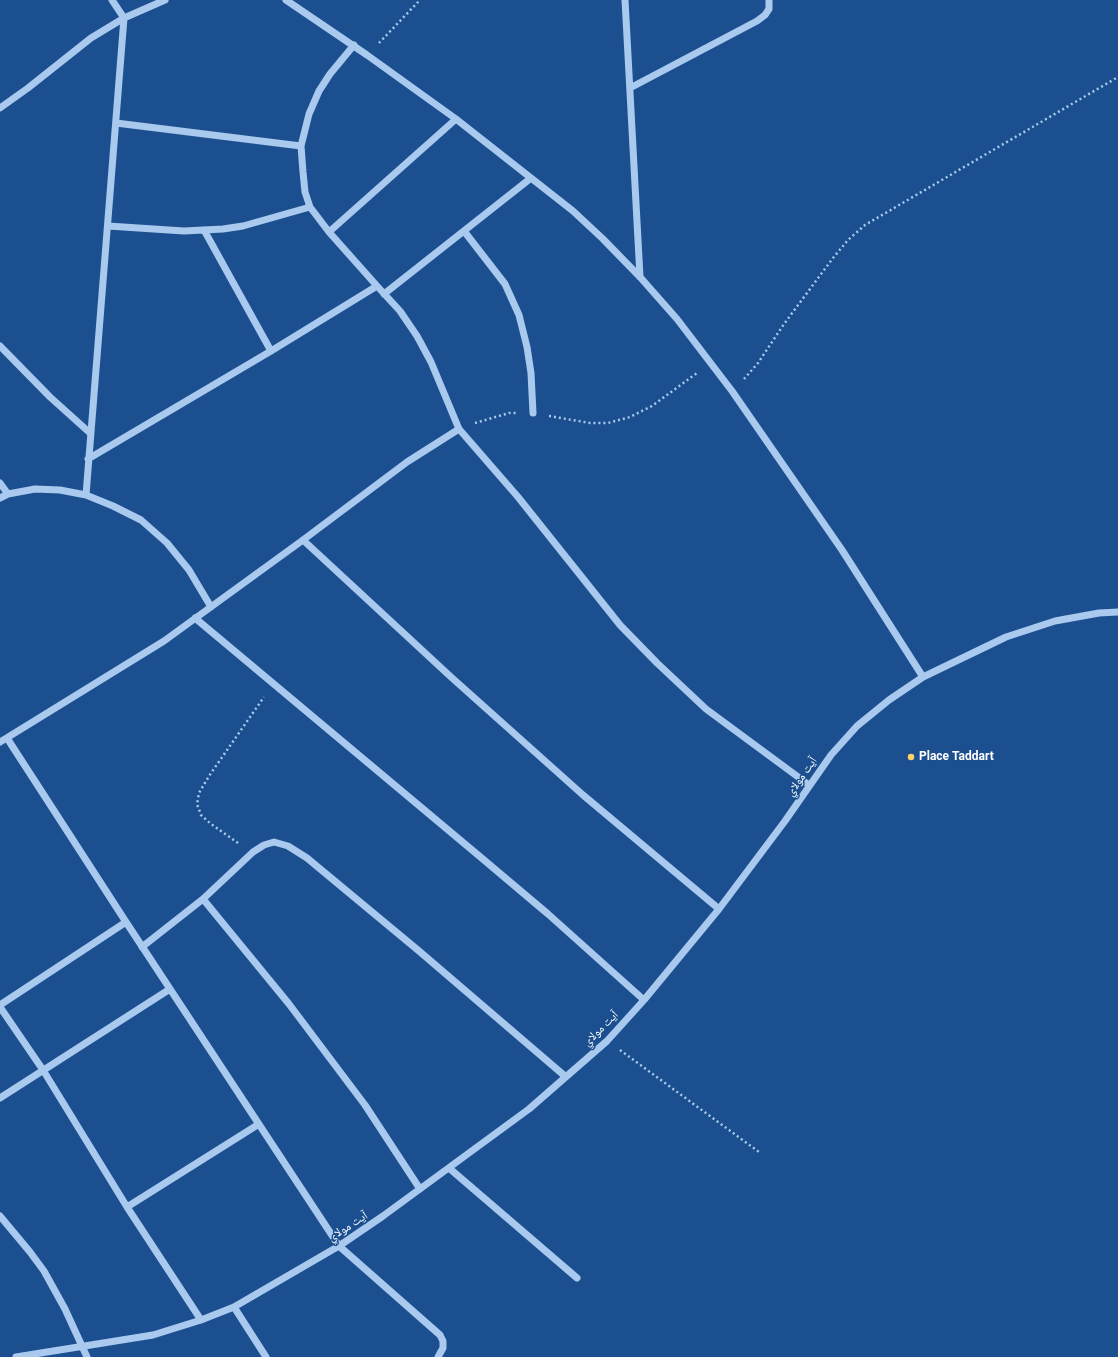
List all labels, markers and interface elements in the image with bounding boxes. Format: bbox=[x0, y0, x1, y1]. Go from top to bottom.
place label: Place Taddart bbox=[919, 750, 994, 764]
marker: Place Taddart bbox=[906, 752, 916, 762]
street label: آيت مولاي bbox=[783, 755, 821, 799]
street label: آيت مولاي bbox=[580, 1008, 622, 1050]
street label: آيت مولاي bbox=[325, 1209, 371, 1245]

